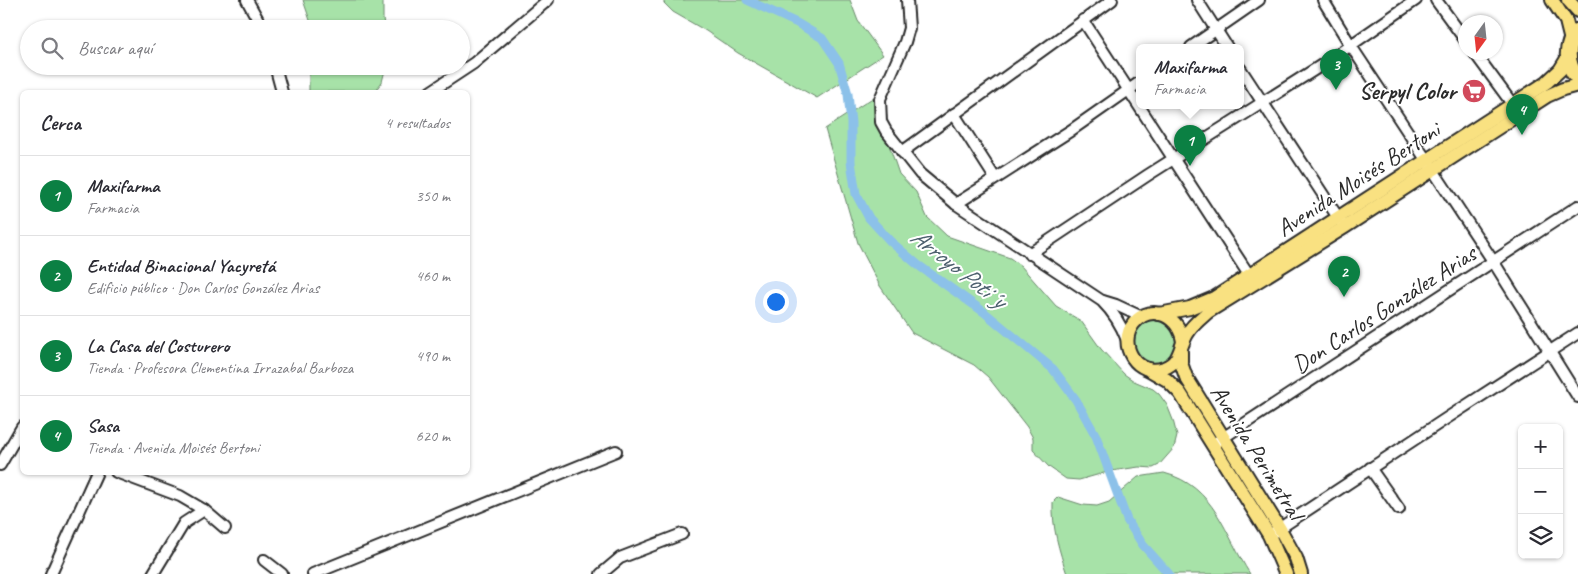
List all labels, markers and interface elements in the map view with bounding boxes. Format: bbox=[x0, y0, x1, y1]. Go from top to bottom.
north arrow bbox=[1458, 15, 1503, 60]
search box bbox=[20, 20, 470, 75]
icon: search bbox=[38, 34, 66, 62]
text: Buscar aquí bbox=[78, 36, 152, 60]
popup bbox=[1136, 44, 1244, 109]
pin: 3 bbox=[1320, 49, 1352, 90]
text: Maxifarma bbox=[1154, 55, 1226, 79]
place label: Serpyl Color bbox=[1359, 76, 1458, 106]
supermarket icon: Serpyl Color bbox=[1461, 78, 1487, 104]
text: Farmacia bbox=[1154, 79, 1206, 99]
pin: 4 bbox=[1506, 94, 1538, 135]
text: Cerca bbox=[40, 110, 81, 136]
text: 4 resultados bbox=[385, 113, 450, 133]
street label: Avenida Moisés Bertoni bbox=[1271, 113, 1448, 243]
pin: 1 bbox=[1174, 125, 1206, 166]
text: Maxifarma bbox=[87, 174, 159, 198]
text: 1 bbox=[52, 186, 60, 206]
text: 350 m bbox=[416, 186, 450, 206]
text: Farmacia bbox=[87, 198, 139, 218]
water label: Arroyo Poti´y bbox=[904, 221, 1016, 318]
street label: Don Carlos González Arias bbox=[1287, 237, 1484, 380]
text: Entidad Binacional Yacyretá bbox=[87, 254, 275, 278]
pin: 2 bbox=[1328, 256, 1360, 297]
text: 2 bbox=[52, 266, 60, 286]
text: 460 m bbox=[416, 266, 450, 286]
text: Edificio público · Don Carlos González Arias bbox=[87, 278, 319, 298]
your location bbox=[763, 289, 789, 315]
text: La Casa del Costurero bbox=[87, 334, 229, 358]
text: 3 bbox=[52, 346, 60, 366]
text: 490 m bbox=[416, 346, 450, 366]
text: Tienda · Profesora Clementina Irrazabal Barboza bbox=[87, 358, 353, 378]
street label: Avenida Perimetral bbox=[1204, 379, 1312, 528]
text: Sasa bbox=[87, 414, 119, 438]
map controls bbox=[1518, 424, 1563, 559]
button: + bbox=[1518, 424, 1563, 469]
text: 4 bbox=[52, 426, 60, 446]
text: 620 m bbox=[416, 426, 450, 446]
text: Tienda · Avenida Moisés Bertoni bbox=[87, 438, 259, 458]
button: − bbox=[1518, 469, 1563, 514]
button: layers bbox=[1518, 514, 1563, 559]

